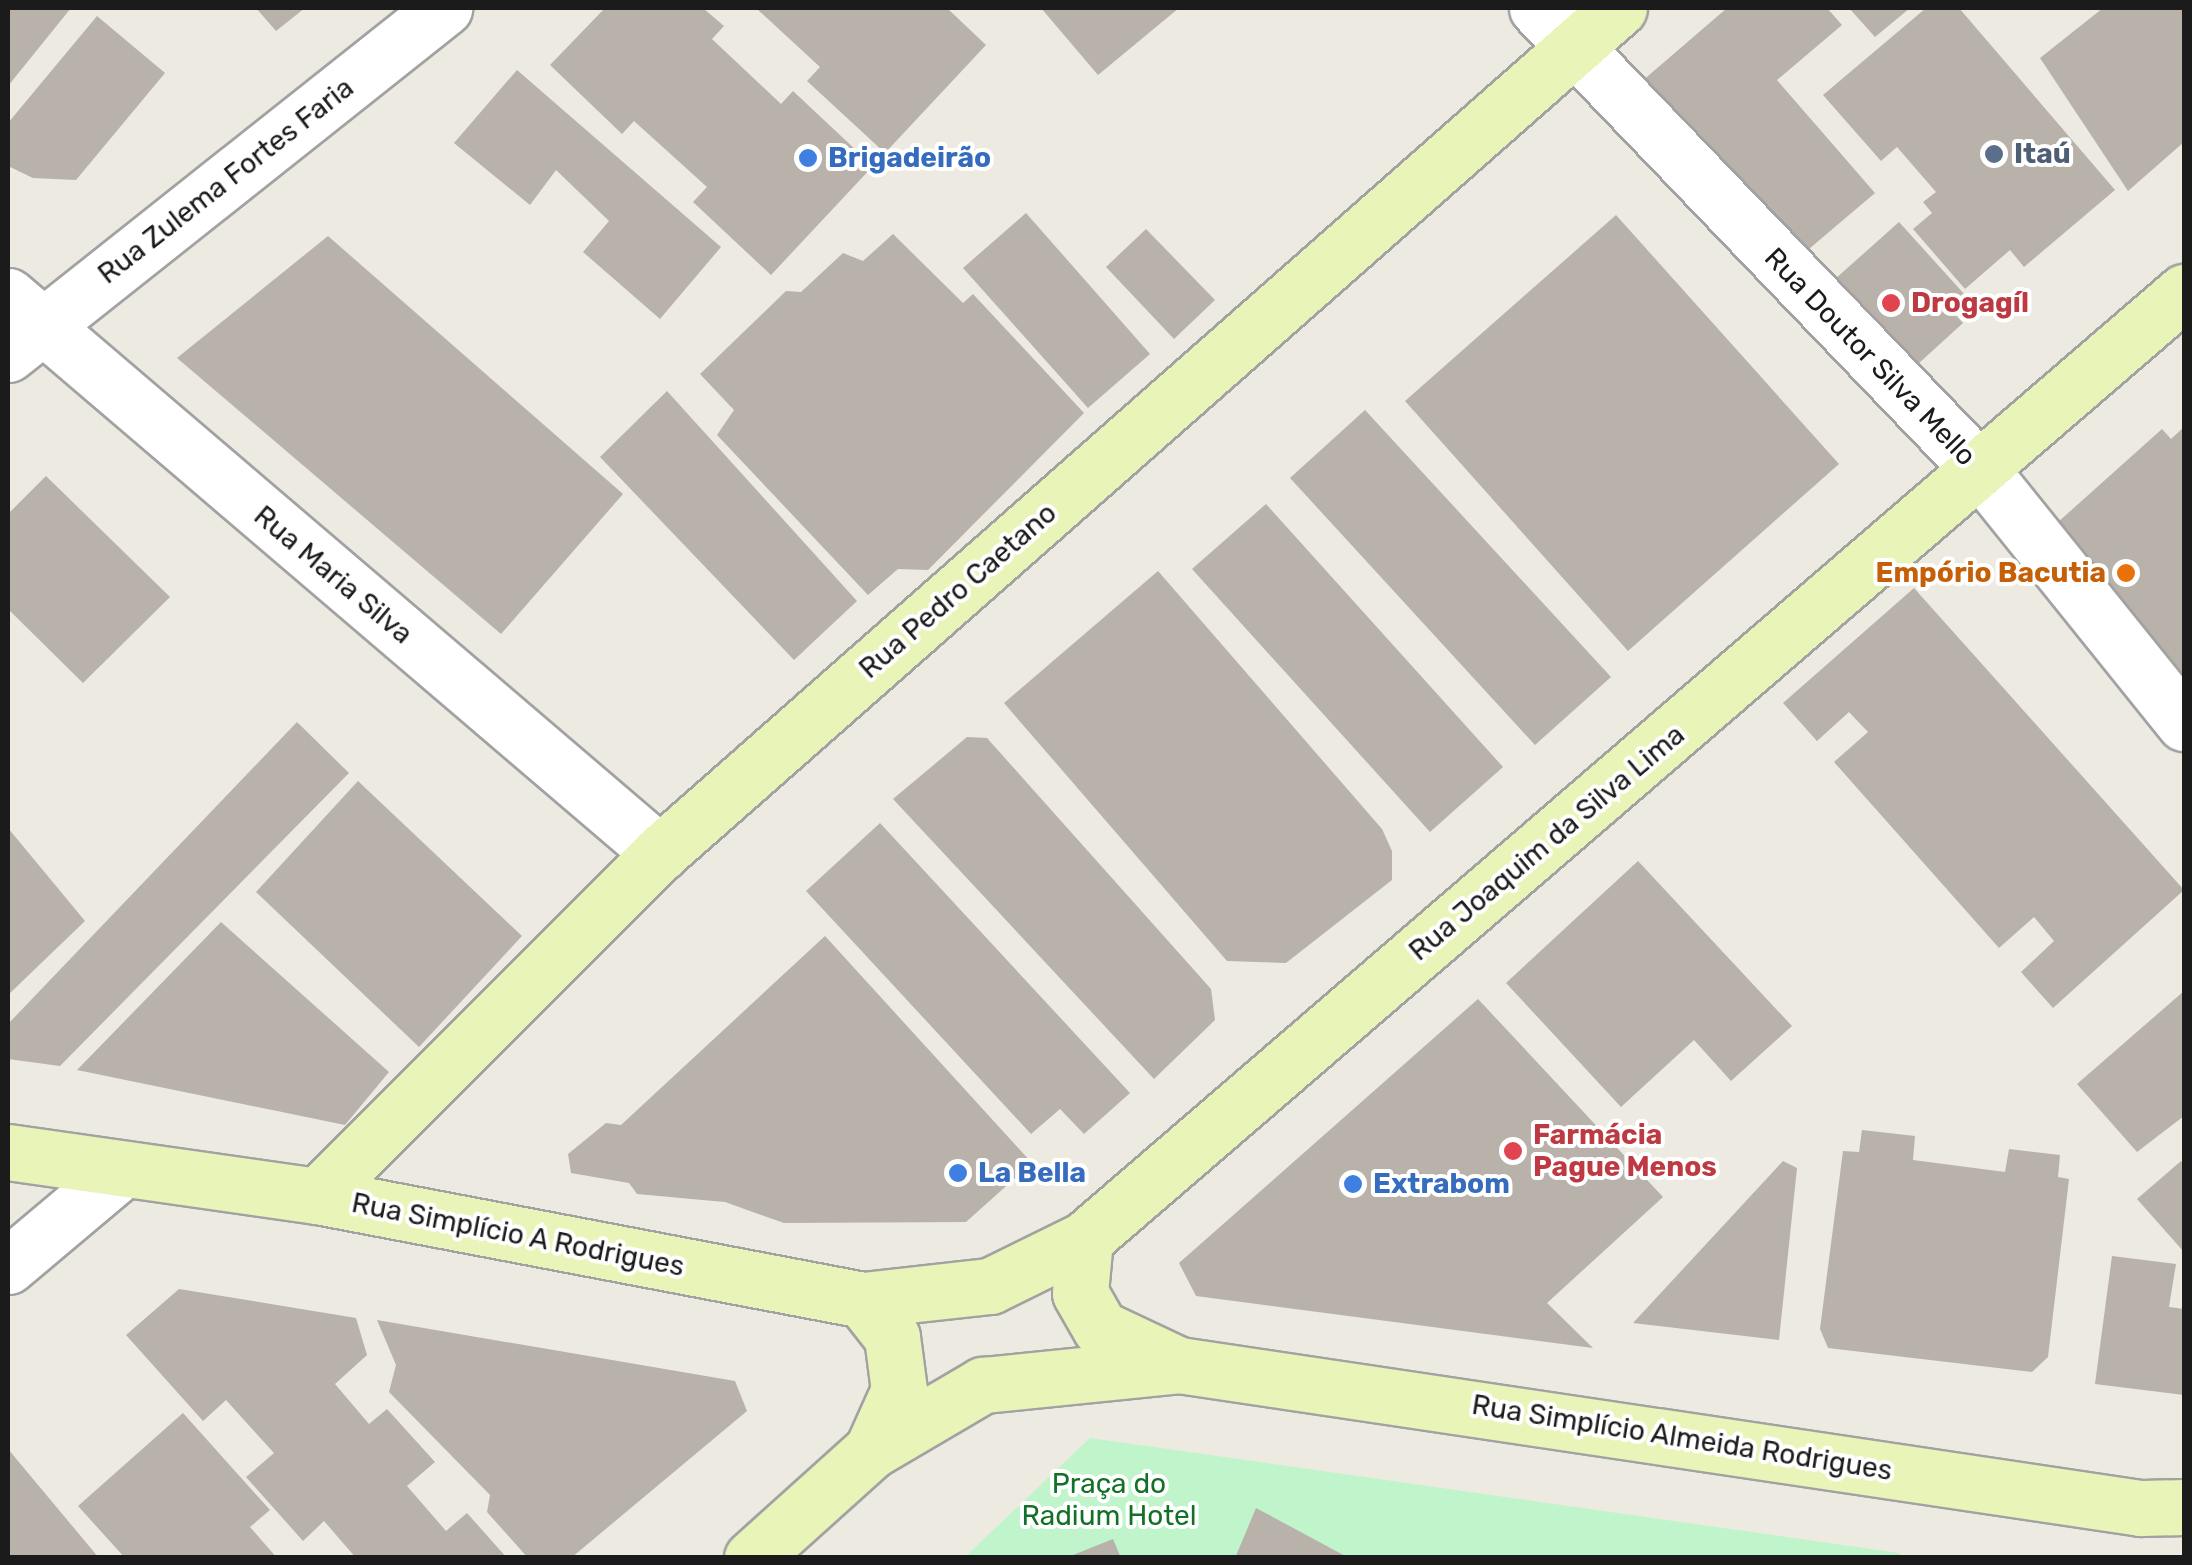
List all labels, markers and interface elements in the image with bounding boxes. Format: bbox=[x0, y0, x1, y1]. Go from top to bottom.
street label: Rua Zulema Fortes Faria bbox=[92, 71, 360, 291]
place label: Itaú bbox=[2014, 137, 2071, 171]
place label: Brigadeirão bbox=[828, 141, 991, 175]
marker: Itaú bbox=[1983, 143, 2005, 165]
marker: Brigadeirão bbox=[797, 147, 819, 169]
street label: Rua Doutor Silva Mello bbox=[1757, 241, 1983, 473]
place label: Drogagíl bbox=[1911, 286, 2029, 320]
marker: Drogagíl bbox=[1880, 292, 1902, 314]
street label: Rua Pedro Caetano bbox=[853, 496, 1063, 686]
street label: Rua Maria Silva bbox=[247, 499, 419, 651]
place label: Empório Bacutia bbox=[1876, 556, 2106, 590]
marker: Empório Bacutia bbox=[2115, 562, 2137, 584]
street label: Rua Joaquim da Silva Lima bbox=[1403, 718, 1691, 968]
place label: Farmácia Pague Menos bbox=[1533, 1118, 1717, 1184]
marker: Farmácia Pague Menos bbox=[1502, 1140, 1524, 1162]
place label: La Bella bbox=[978, 1156, 1086, 1190]
marker: La Bella bbox=[947, 1162, 969, 1184]
place label: Extrabom bbox=[1373, 1167, 1510, 1201]
marker: Extrabom bbox=[1342, 1173, 1364, 1195]
street label: Rua Simplício A Rodrigues bbox=[348, 1186, 688, 1284]
street label: Rua Simplício Almeida Rodrigues bbox=[1469, 1388, 1895, 1488]
park label: Praça do Radium Hotel bbox=[1021, 1467, 1197, 1533]

